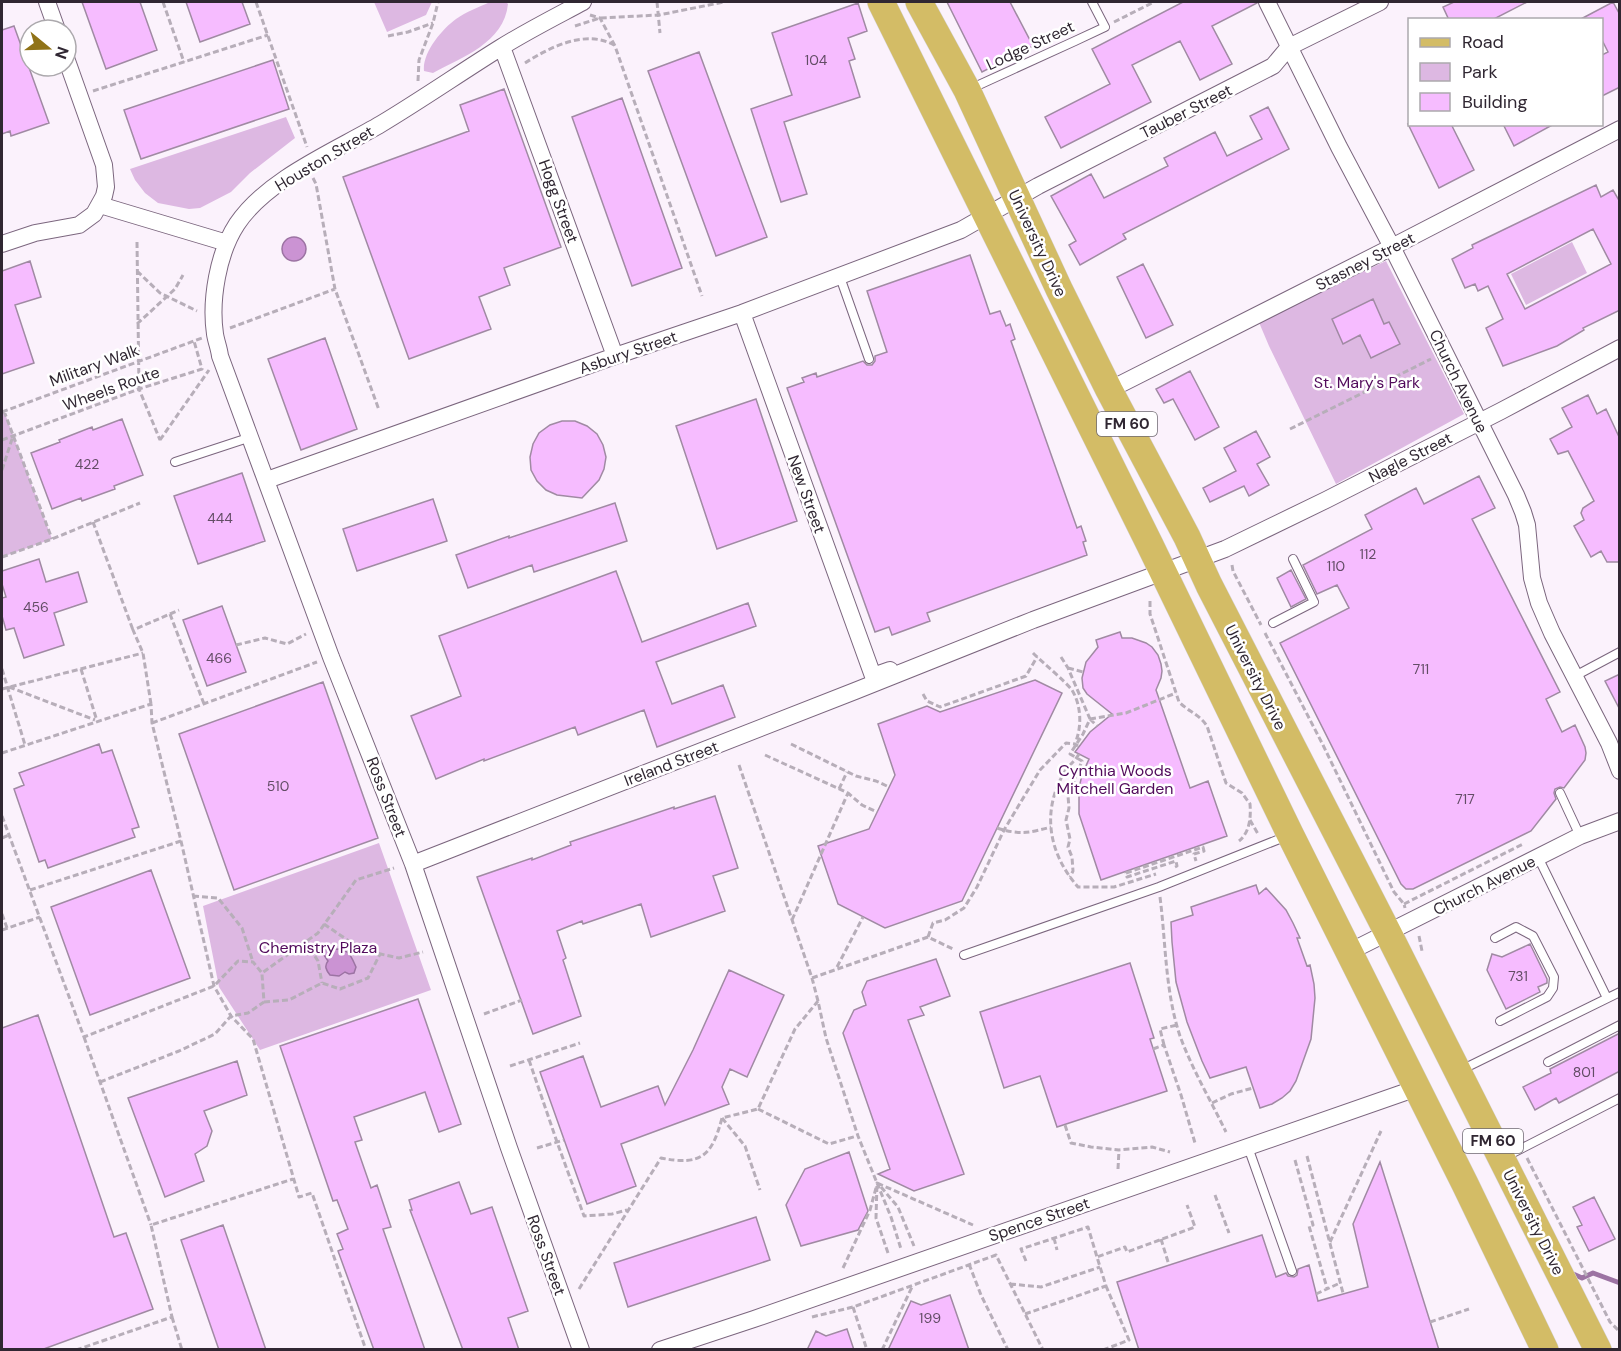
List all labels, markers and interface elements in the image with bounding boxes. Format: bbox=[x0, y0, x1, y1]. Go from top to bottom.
street label: Lodge Street bbox=[983, 16, 1078, 75]
north arrow bbox=[18, 18, 78, 78]
legend bbox=[1408, 18, 1603, 126]
text: Road bbox=[1462, 30, 1504, 54]
text: N bbox=[50, 44, 74, 62]
house number: 104 bbox=[805, 51, 828, 69]
text: Park bbox=[1462, 60, 1498, 84]
street label: Tauber Street bbox=[1137, 79, 1236, 144]
text: Building bbox=[1462, 90, 1527, 114]
street label: Houston Street bbox=[271, 121, 377, 196]
street label: Hogg Street bbox=[534, 156, 583, 246]
street label: University Drive bbox=[1004, 186, 1072, 300]
street label: Stasney Street bbox=[1312, 227, 1418, 295]
street label: Asbury Street bbox=[576, 326, 680, 379]
street label: Church Avenue bbox=[1424, 326, 1493, 436]
street label: Military Walk bbox=[47, 340, 142, 391]
street label: Wheels Route bbox=[60, 361, 162, 416]
park label: St. Mary's Park bbox=[1314, 372, 1420, 393]
road number: FM 60 bbox=[1097, 412, 1157, 436]
street label: Nagle Street bbox=[1365, 427, 1456, 487]
street label: New Street bbox=[783, 452, 830, 536]
house number: 422 bbox=[75, 455, 99, 473]
house number: 444 bbox=[207, 509, 233, 527]
house number: 112 bbox=[1360, 545, 1376, 563]
house number: 110 bbox=[1327, 557, 1345, 575]
house number: 456 bbox=[23, 598, 49, 616]
street label: University Drive bbox=[1220, 621, 1291, 734]
house number: 466 bbox=[206, 649, 232, 667]
house number: 711 bbox=[1413, 660, 1429, 678]
street label: Ireland Street bbox=[621, 736, 721, 791]
street label: Ross Street bbox=[362, 754, 411, 840]
park label: Cynthia Woods Mitchell Garden bbox=[1057, 760, 1173, 799]
house number: 510 bbox=[267, 777, 289, 795]
house number: 717 bbox=[1455, 790, 1475, 808]
street label: Church Avenue bbox=[1429, 851, 1539, 920]
park label: Chemistry Plaza bbox=[259, 937, 377, 958]
house number: 731 bbox=[1508, 967, 1528, 985]
house number: 801 bbox=[1573, 1063, 1595, 1081]
road number: FM 60 bbox=[1463, 1129, 1523, 1153]
street label: University Drive bbox=[1498, 1166, 1569, 1279]
street label: Spence Street bbox=[986, 1192, 1092, 1247]
street label: Ross Street bbox=[522, 1212, 571, 1298]
house number: 199 bbox=[919, 1309, 941, 1327]

